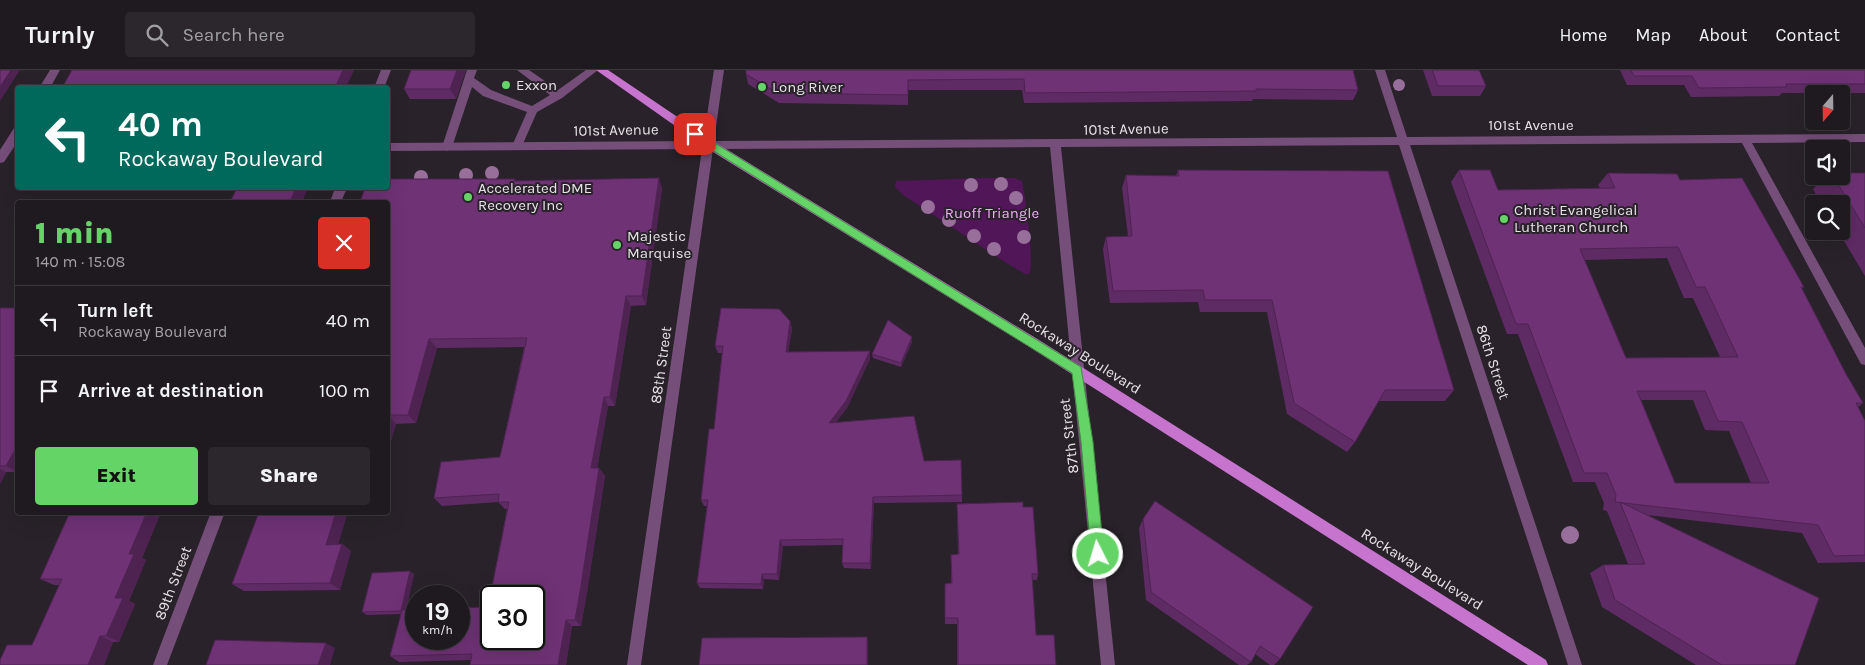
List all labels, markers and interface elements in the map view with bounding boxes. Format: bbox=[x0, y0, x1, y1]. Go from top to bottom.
search box bbox=[125, 12, 475, 57]
text: Turnly bbox=[25, 21, 95, 49]
icon: search bbox=[143, 21, 171, 49]
text: Search here bbox=[183, 24, 285, 46]
text: Home bbox=[1559, 24, 1607, 46]
text: Map bbox=[1635, 24, 1671, 46]
text: About bbox=[1699, 24, 1748, 46]
text: Contact bbox=[1776, 24, 1840, 46]
place label: Exxon bbox=[516, 76, 557, 94]
place label: Long River bbox=[772, 78, 843, 96]
marker: Exxon bbox=[500, 79, 512, 91]
marker: Long River bbox=[756, 81, 768, 93]
north arrow bbox=[1805, 85, 1850, 130]
map controls bbox=[1805, 85, 1850, 240]
text: 40 m bbox=[118, 104, 203, 145]
icon: left bbox=[35, 105, 100, 170]
pin bbox=[674, 113, 716, 155]
street label: 101st Avenue bbox=[1488, 116, 1574, 134]
street label: 101st Avenue bbox=[1083, 119, 1169, 139]
street label: 101st Avenue bbox=[573, 120, 659, 140]
icon: arrive bbox=[681, 120, 709, 148]
button: sound bbox=[1805, 140, 1850, 185]
text: Rockaway Boulevard bbox=[118, 146, 324, 172]
place label: Accelerated DME Recovery Inc bbox=[478, 179, 592, 214]
marker: Accelerated DME Recovery Inc bbox=[462, 191, 474, 203]
button: search bbox=[1805, 195, 1850, 240]
place label: Christ Evangelical Lutheran Church bbox=[1514, 201, 1638, 236]
park label: Ruoff Triangle bbox=[945, 204, 1039, 222]
marker: Christ Evangelical Lutheran Church bbox=[1498, 213, 1510, 225]
text: 1 min bbox=[35, 215, 114, 251]
button: close bbox=[318, 217, 370, 269]
place label: Majestic Marquise bbox=[627, 227, 691, 262]
marker: Majestic Marquise bbox=[611, 239, 623, 251]
text: 140 m · 15:08 bbox=[35, 252, 125, 271]
text: Turn left bbox=[78, 300, 153, 322]
icon: left bbox=[35, 307, 63, 335]
street label: Rockaway Boulevard bbox=[1016, 308, 1144, 398]
text: 40 m bbox=[326, 310, 370, 332]
text: Rockaway Boulevard bbox=[78, 322, 227, 341]
street label: 86th Street bbox=[1473, 322, 1514, 402]
street label: 88th Street bbox=[647, 325, 675, 405]
icon: arrive bbox=[35, 377, 63, 405]
text: Arrive at destination bbox=[78, 380, 264, 402]
text: 100 m bbox=[319, 380, 370, 402]
street label: 87th Street bbox=[1055, 397, 1083, 475]
button: Exit bbox=[35, 447, 198, 505]
button: Share bbox=[208, 447, 370, 505]
street label: Rockaway Boulevard bbox=[1358, 524, 1486, 614]
position arrow bbox=[1071, 527, 1123, 579]
street label: 89th Street bbox=[151, 543, 195, 622]
speed limit sign: 30 bbox=[480, 585, 545, 650]
text: 19 bbox=[425, 597, 450, 626]
text: km/h bbox=[422, 623, 453, 637]

